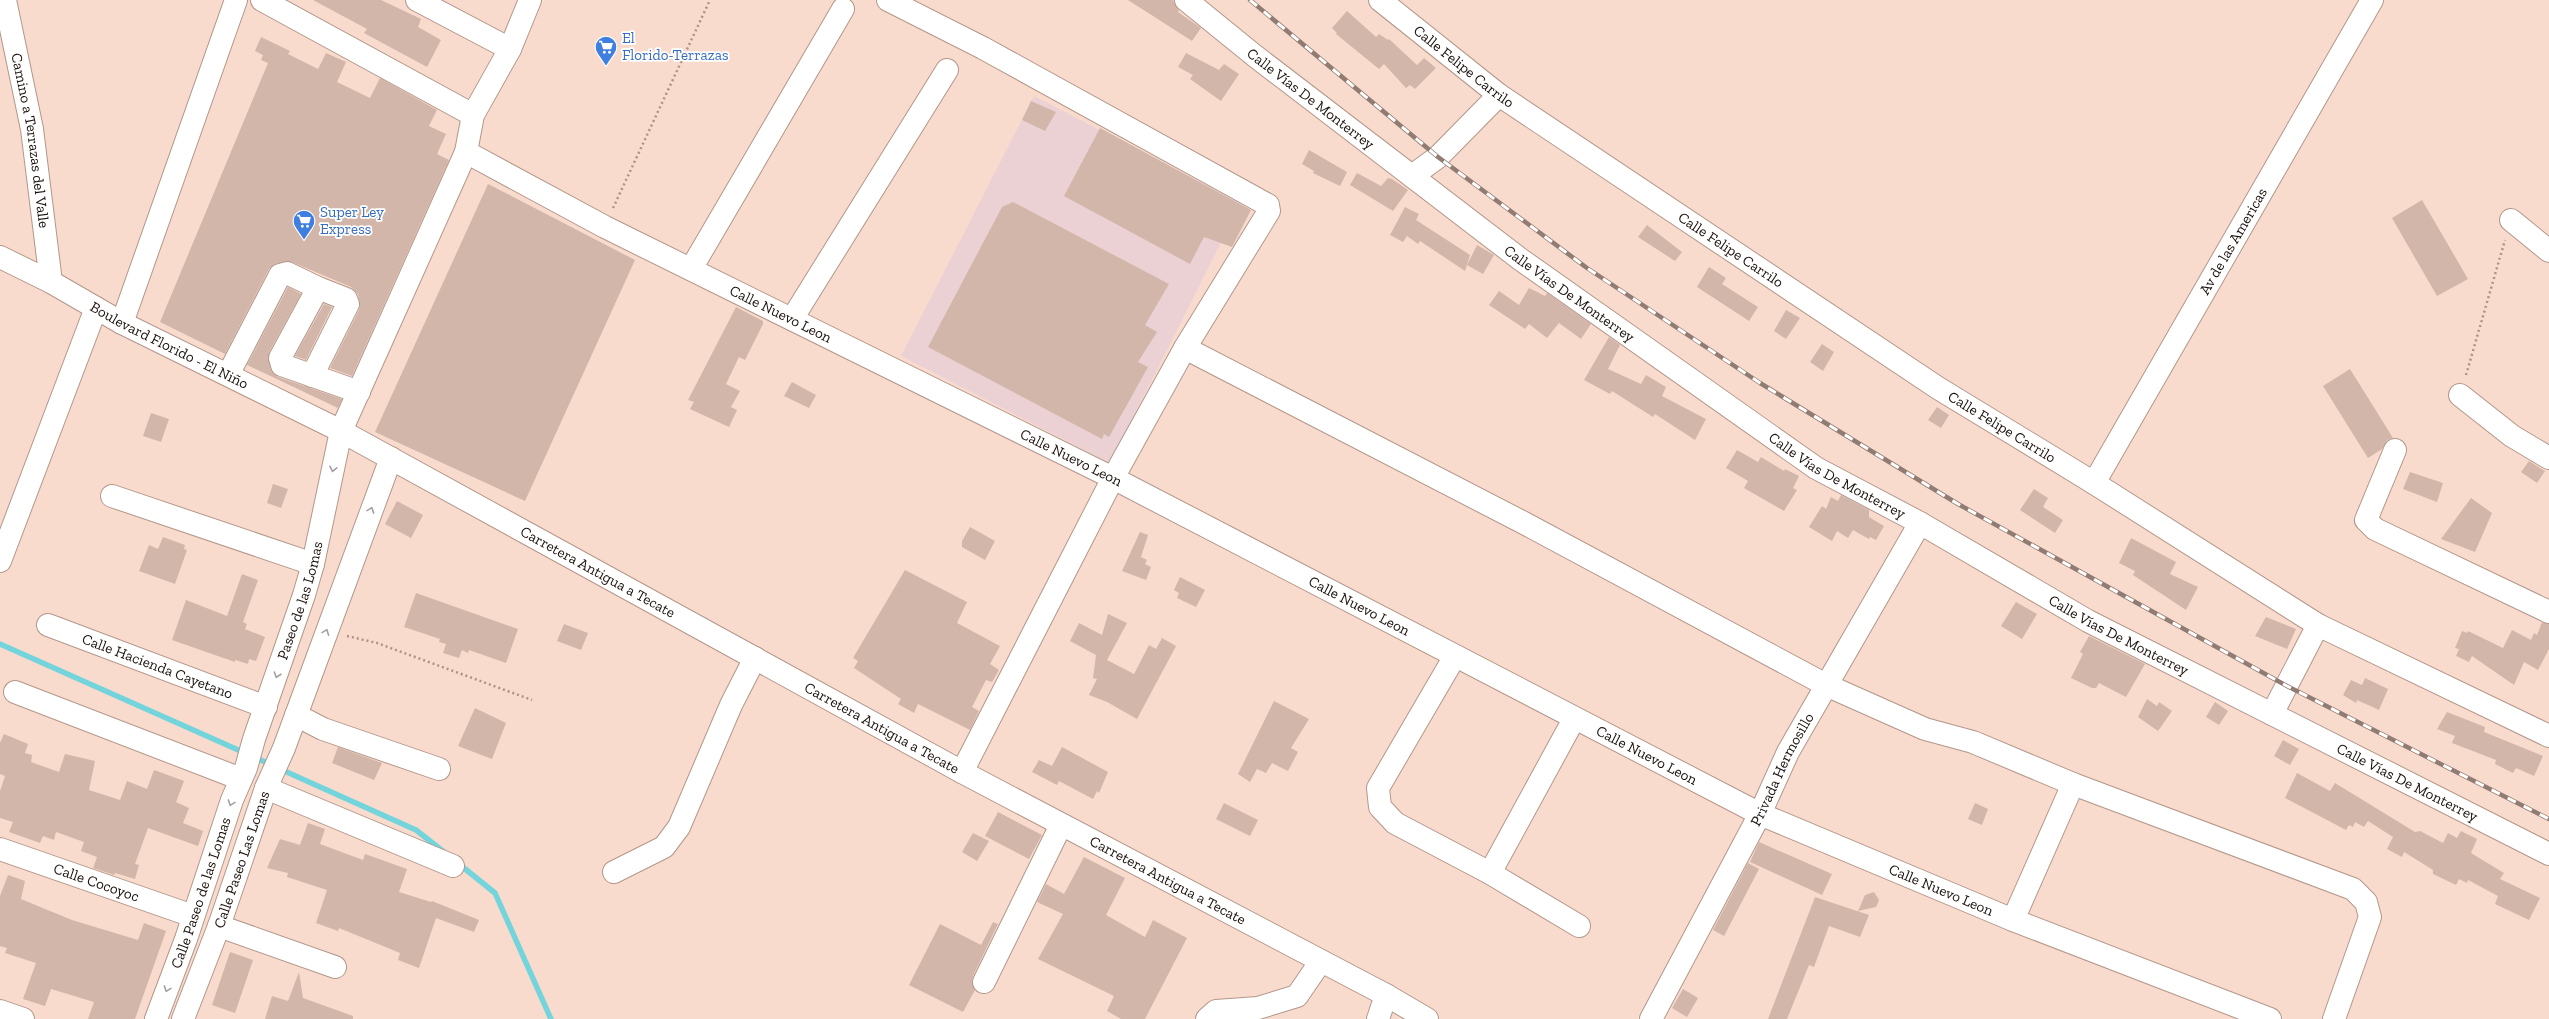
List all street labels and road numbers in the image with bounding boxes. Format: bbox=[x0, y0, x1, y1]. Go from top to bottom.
street label: Calle Felipe Carrilo bbox=[1410, 21, 1518, 112]
street label: Calle Vías De Monterrey bbox=[1243, 44, 1378, 153]
street label: Camino a Terrazas del Valle bbox=[7, 51, 53, 229]
street label: Av de las Americas bbox=[2195, 185, 2271, 298]
street label: Calle Felipe Carrilo bbox=[1675, 208, 1787, 292]
street label: Calle Vías De Monterrey bbox=[1501, 241, 1638, 346]
street label: Calle Nuevo Leon bbox=[727, 281, 835, 347]
street label: Boulevard Florido - El Niño bbox=[87, 298, 252, 393]
street label: Calle Felipe Carrilo bbox=[1945, 387, 2059, 467]
street label: Calle Nuevo Leon bbox=[1017, 425, 1126, 490]
street label: Calle Vías De Monterrey bbox=[1765, 428, 1909, 523]
street label: Carretera Antigua a Tecate bbox=[517, 522, 678, 622]
street label: Paseo de las Lomas bbox=[273, 540, 327, 662]
street label: Calle Nuevo Leon bbox=[1306, 572, 1413, 640]
street label: Calle Vías De Monterrey bbox=[2045, 591, 2192, 680]
street label: Calle Hacienda Cayetano bbox=[80, 630, 236, 703]
street label: Carretera Antigua a Tecate bbox=[801, 678, 962, 778]
street label: Privada Hermosillo bbox=[1746, 709, 1818, 829]
street label: Calle Nuevo Leon bbox=[1593, 722, 1701, 789]
street label: Calle Vías De Monterrey bbox=[2334, 739, 2481, 826]
street label: Calle Paseo Las Lomas bbox=[210, 788, 273, 931]
street label: Calle Paseo de las Lomas bbox=[167, 815, 235, 971]
street label: Carretera Antigua a Tecate bbox=[1087, 832, 1249, 929]
street label: Calle Cocoyoc bbox=[51, 859, 142, 906]
street label: Calle Nuevo Leon bbox=[1886, 860, 1996, 920]

